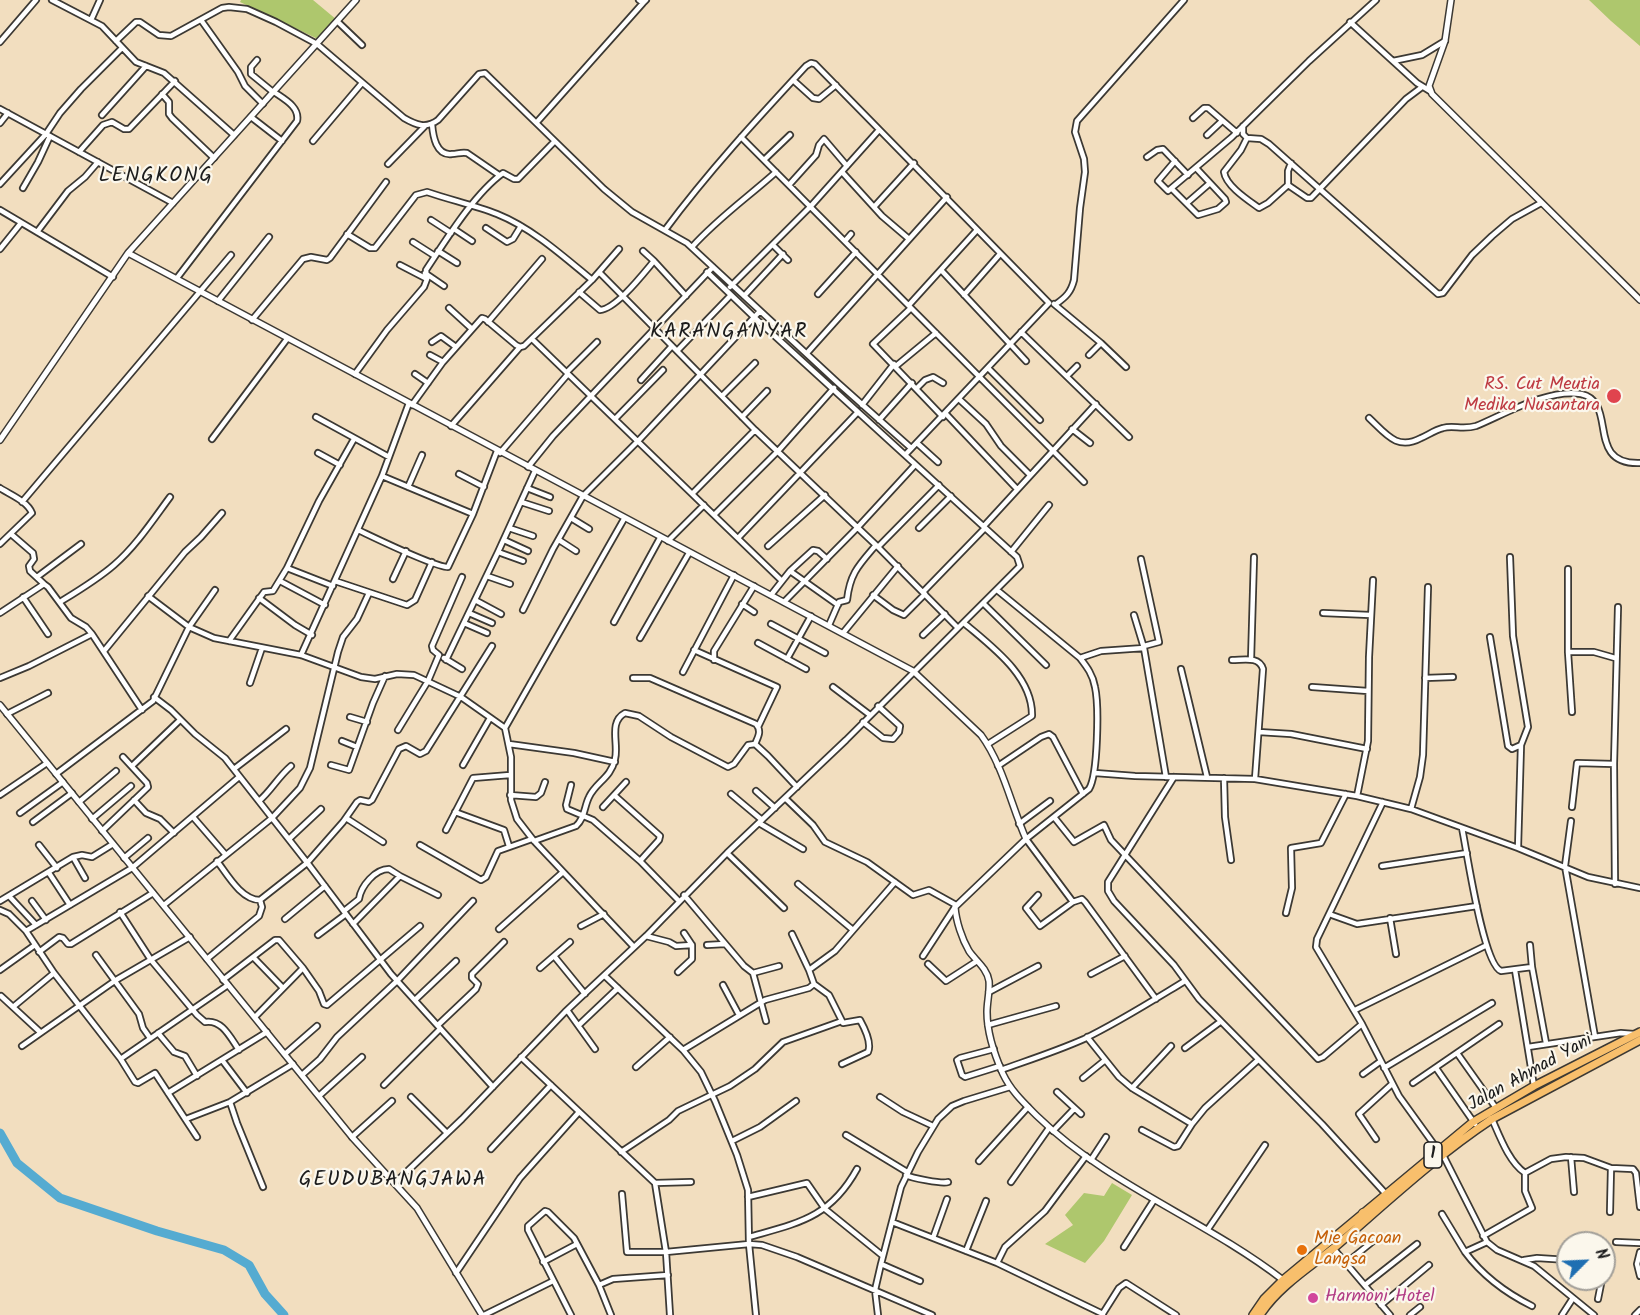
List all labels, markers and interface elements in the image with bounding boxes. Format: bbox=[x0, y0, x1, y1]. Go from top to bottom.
district label: LENGKONG bbox=[98, 164, 214, 190]
district label: KARANGANYAR bbox=[650, 320, 808, 346]
place label: RS. Cut Meutia Medika Nusantara bbox=[1464, 375, 1600, 418]
marker: RS. Cut Meutia Medika Nusantara bbox=[1605, 387, 1623, 405]
street label: Jalan Ahmad Yani bbox=[1465, 1031, 1597, 1117]
road number: 1 bbox=[1424, 1142, 1442, 1168]
district label: GEUDUBANGJAWA bbox=[299, 1168, 487, 1194]
place label: Mie Gacoan Langsa bbox=[1314, 1229, 1401, 1272]
north arrow bbox=[1556, 1231, 1616, 1291]
marker: Mie Gacoan Langsa bbox=[1295, 1243, 1309, 1257]
text: N bbox=[1588, 1245, 1615, 1264]
place label: Harmoni Hotel bbox=[1325, 1287, 1435, 1309]
marker: Harmoni Hotel bbox=[1306, 1291, 1320, 1305]

